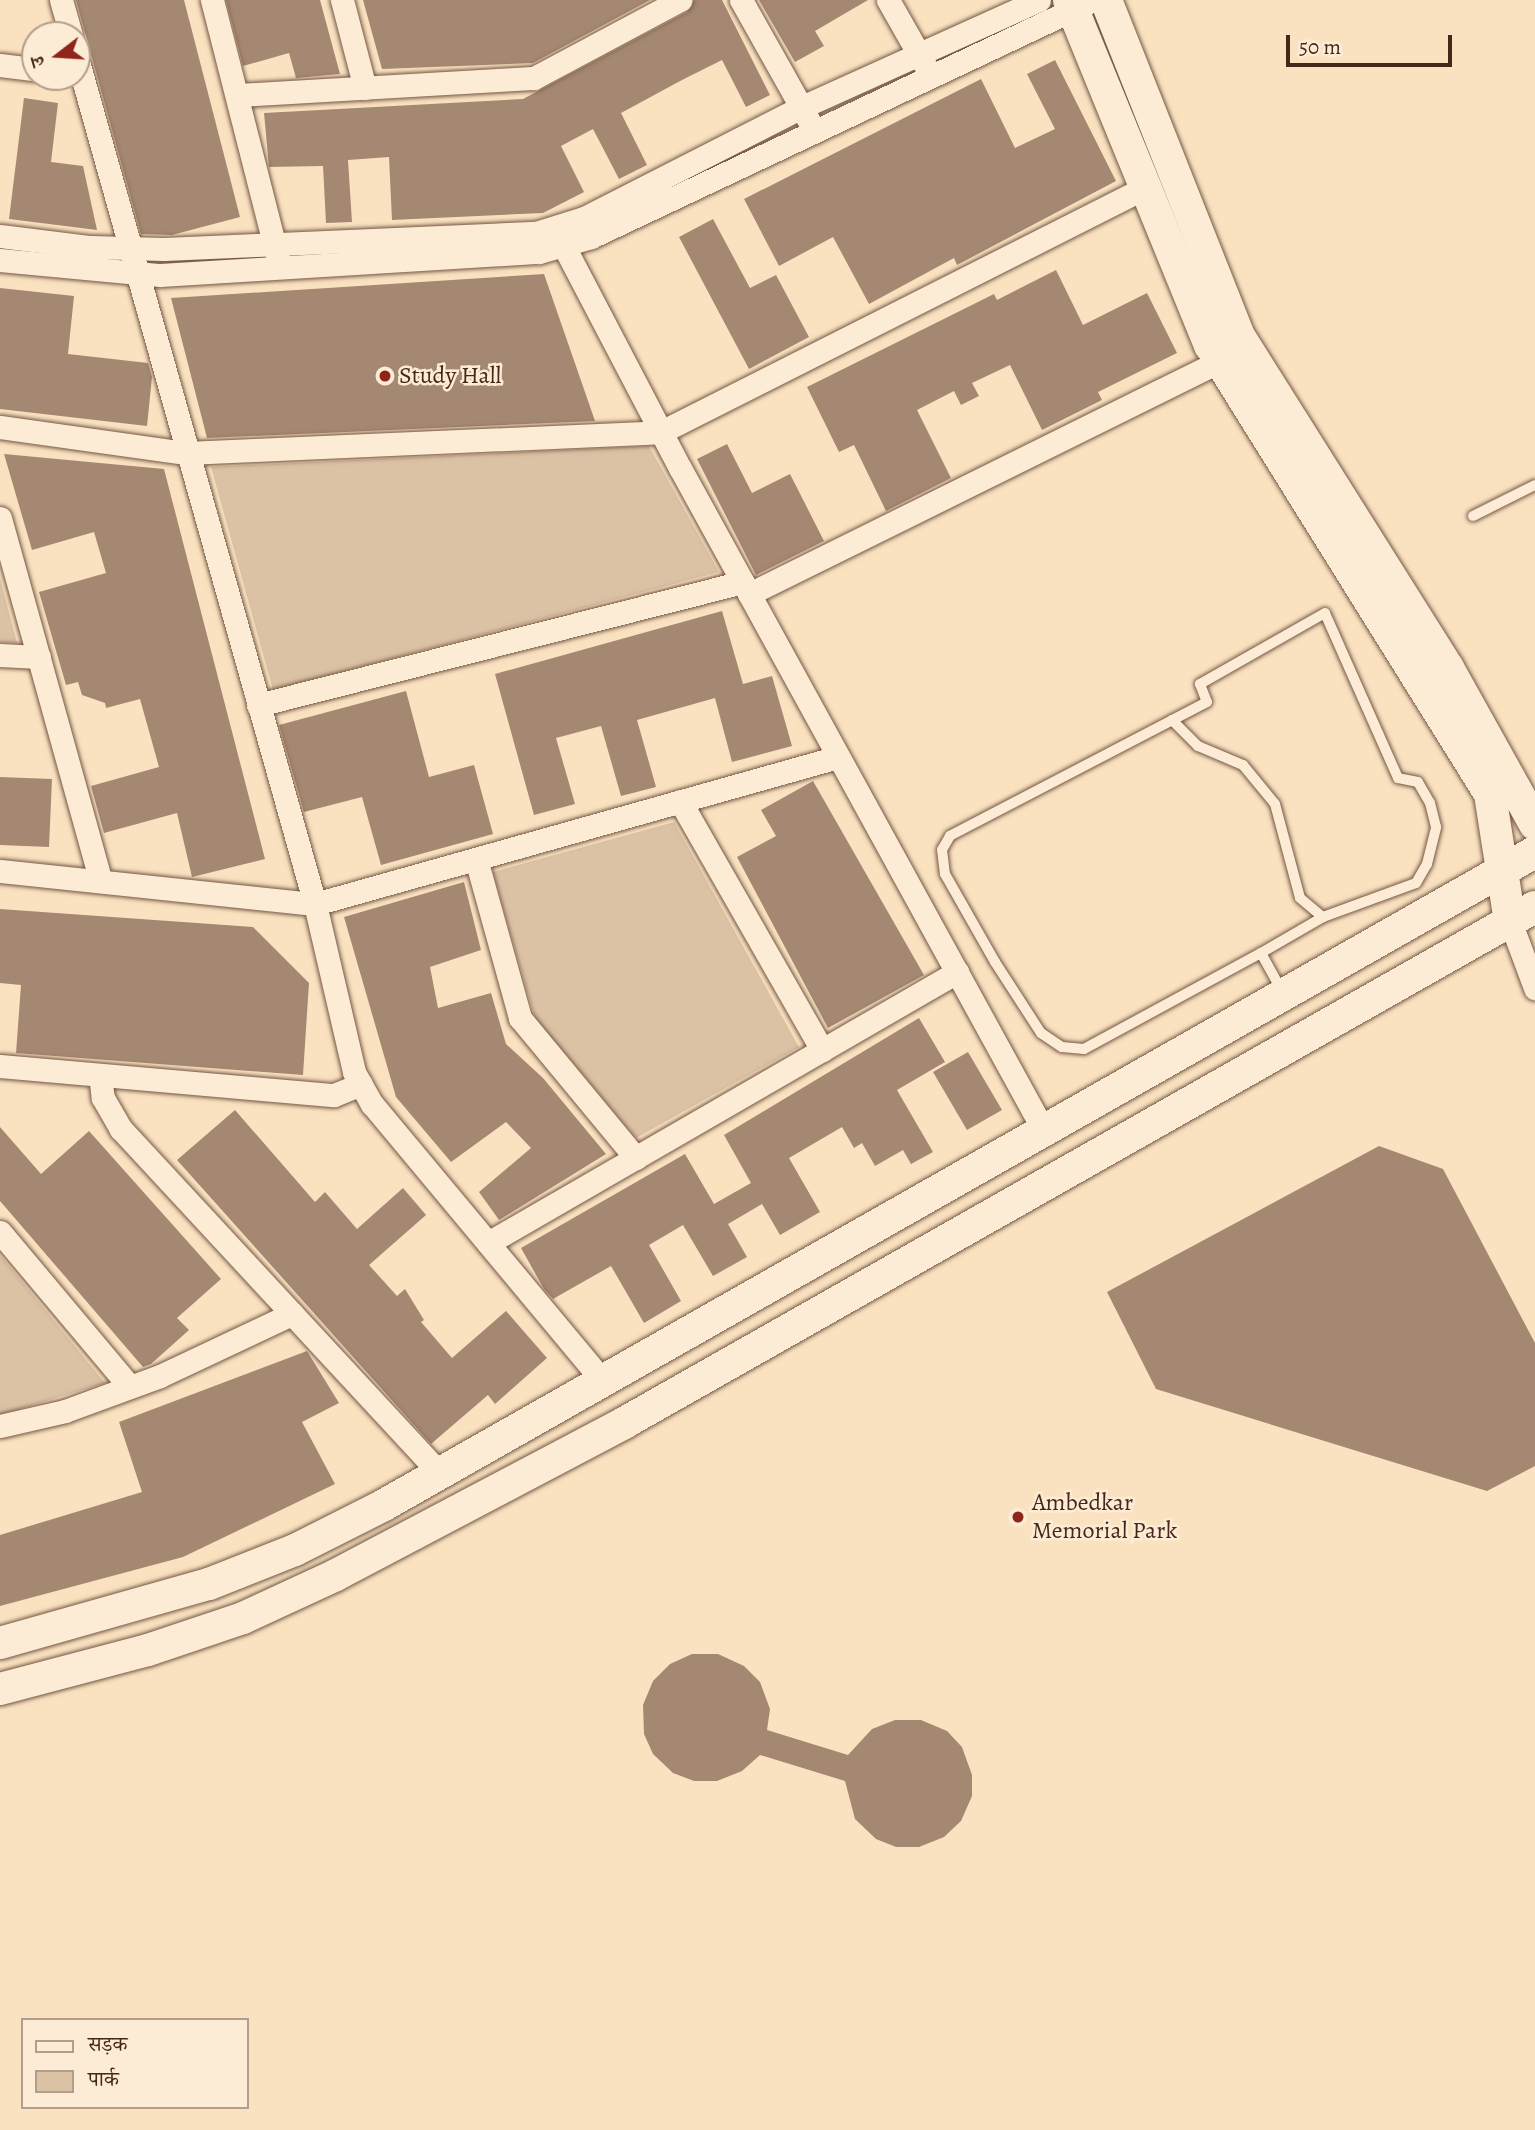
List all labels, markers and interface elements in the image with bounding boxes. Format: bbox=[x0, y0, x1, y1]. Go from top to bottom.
north arrow bbox=[21, 21, 91, 91]
scale bar bbox=[1290, 21, 1456, 65]
text: 50 m bbox=[1299, 33, 1341, 61]
text: उ bbox=[24, 53, 52, 70]
place label: Study Hall bbox=[399, 362, 501, 390]
marker: Study Hall bbox=[377, 368, 393, 384]
place label: Ambedkar Memorial Park bbox=[1032, 1489, 1177, 1545]
marker: Ambedkar Memorial Park bbox=[1010, 1509, 1026, 1525]
legend bbox=[21, 2018, 248, 2109]
text: सड़क bbox=[88, 2030, 127, 2058]
text: पार्क bbox=[88, 2065, 119, 2093]

